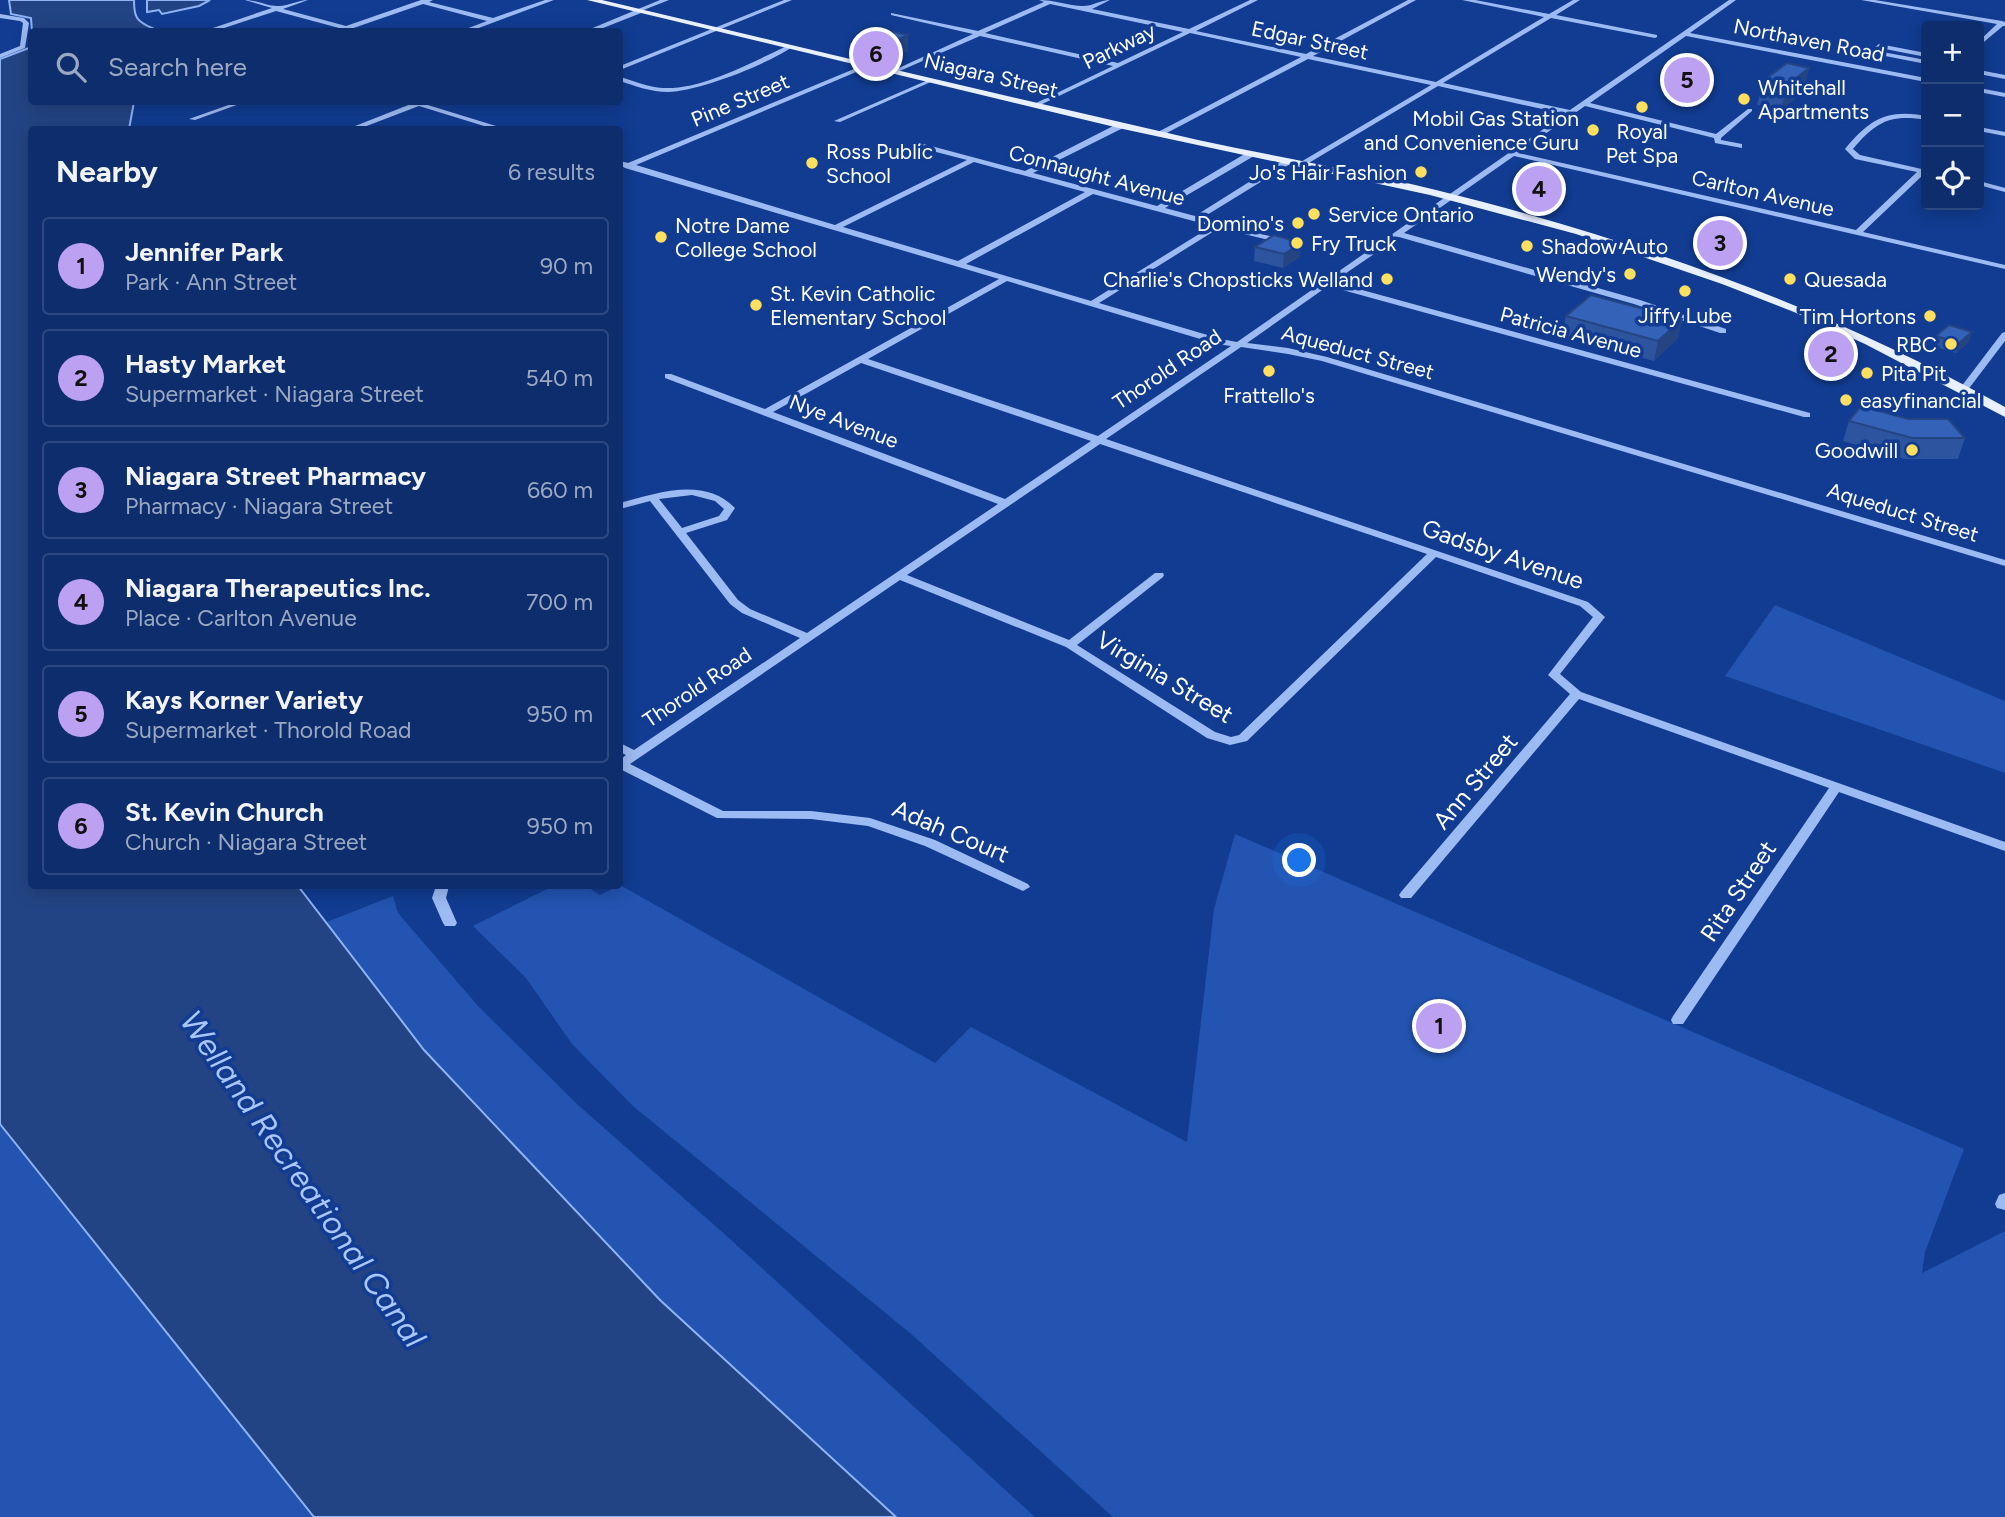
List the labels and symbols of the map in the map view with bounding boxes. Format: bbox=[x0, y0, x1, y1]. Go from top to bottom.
street label: Northaven Road bbox=[1731, 13, 1887, 67]
street label: Edgar Street bbox=[1249, 15, 1371, 65]
street label: Parkway bbox=[1079, 18, 1159, 74]
pin: 6 bbox=[853, 28, 899, 80]
street label: Niagara Street bbox=[922, 47, 1060, 103]
pin: 5 bbox=[1664, 54, 1710, 106]
street label: Pine Street bbox=[687, 68, 793, 132]
place label: Whitehall Apartments bbox=[1758, 75, 1869, 124]
marker: Whitehall Apartments bbox=[1736, 91, 1752, 107]
marker: Royal Pet Spa bbox=[1634, 99, 1650, 115]
place label: Mobil Gas Station and Convenience Guru bbox=[1364, 106, 1579, 155]
place label: Royal Pet Spa bbox=[1606, 119, 1678, 168]
marker: Mobil Gas Station and Convenience Guru bbox=[1585, 122, 1601, 138]
place label: Ross Public School bbox=[826, 139, 933, 188]
street label: Connaught Avenue bbox=[1006, 139, 1188, 211]
marker: Ross Public School bbox=[804, 155, 820, 171]
place label: Jo's Hair Fashion bbox=[1249, 160, 1407, 185]
pin: 4 bbox=[1516, 163, 1562, 215]
marker: Jo's Hair Fashion bbox=[1413, 164, 1429, 180]
street label: Carlton Avenue bbox=[1689, 164, 1837, 222]
place label: Service Ontario bbox=[1328, 202, 1474, 227]
marker: Service Ontario bbox=[1306, 206, 1322, 222]
place label: Domino's bbox=[1197, 211, 1284, 236]
place label: Notre Dame College School bbox=[675, 213, 817, 262]
marker: Domino's bbox=[1290, 215, 1306, 231]
pin: 3 bbox=[1697, 217, 1743, 269]
marker: Notre Dame College School bbox=[653, 229, 669, 245]
place label: Fry Truck bbox=[1311, 231, 1397, 256]
place label: Shadow Auto bbox=[1541, 234, 1668, 259]
marker: Fry Truck bbox=[1289, 235, 1305, 251]
marker: Shadow Auto bbox=[1519, 238, 1535, 254]
place label: Wendy's bbox=[1536, 262, 1616, 287]
marker: Wendy's bbox=[1622, 266, 1638, 282]
place label: Charlie's Chopsticks Welland bbox=[1103, 267, 1373, 292]
place label: Quesada bbox=[1804, 267, 1887, 292]
marker: Charlie's Chopsticks Welland bbox=[1379, 271, 1395, 287]
marker: Quesada bbox=[1782, 271, 1798, 287]
place label: St. Kevin Catholic Elementary School bbox=[770, 281, 946, 330]
marker: Jiffy Lube bbox=[1677, 283, 1693, 299]
marker: St. Kevin Catholic Elementary School bbox=[748, 297, 764, 313]
street label: Patricia Avenue bbox=[1497, 301, 1645, 363]
place label: Jiffy Lube bbox=[1638, 303, 1732, 328]
place label: Tim Hortons bbox=[1800, 304, 1916, 329]
marker: Tim Hortons bbox=[1922, 308, 1938, 324]
street label: Aqueduct Street bbox=[1279, 320, 1437, 384]
street label: Thorold Road bbox=[1108, 324, 1226, 414]
pin: 2 bbox=[1808, 328, 1854, 380]
place label: RBC bbox=[1896, 332, 1937, 357]
marker: RBC bbox=[1943, 336, 1959, 352]
place label: Pita Pit bbox=[1881, 361, 1947, 386]
marker: Frattello's bbox=[1261, 363, 1277, 379]
marker: Pita Pit bbox=[1859, 365, 1875, 381]
place label: Frattello's bbox=[1223, 383, 1315, 408]
place label: easyfinancial bbox=[1860, 388, 1981, 413]
street label: Nye Avenue bbox=[786, 389, 902, 453]
marker: easyfinancial bbox=[1838, 392, 1854, 408]
place label: Goodwill bbox=[1815, 438, 1898, 463]
marker: Goodwill bbox=[1904, 442, 1920, 458]
street label: Aqueduct Street bbox=[1824, 477, 1982, 547]
street label: Gadsby Avenue bbox=[1418, 513, 1588, 595]
street label: Virginia Street bbox=[1091, 625, 1239, 729]
street label: Thorold Road bbox=[638, 642, 756, 732]
street label: Ann Street bbox=[1427, 727, 1523, 835]
street label: Adah Court bbox=[888, 794, 1014, 868]
street label: Rita Street bbox=[1694, 835, 1782, 947]
your location bbox=[1282, 843, 1316, 877]
pin: 1 bbox=[1416, 1000, 1462, 1052]
water label: Welland Recreational Canal bbox=[172, 1003, 434, 1355]

